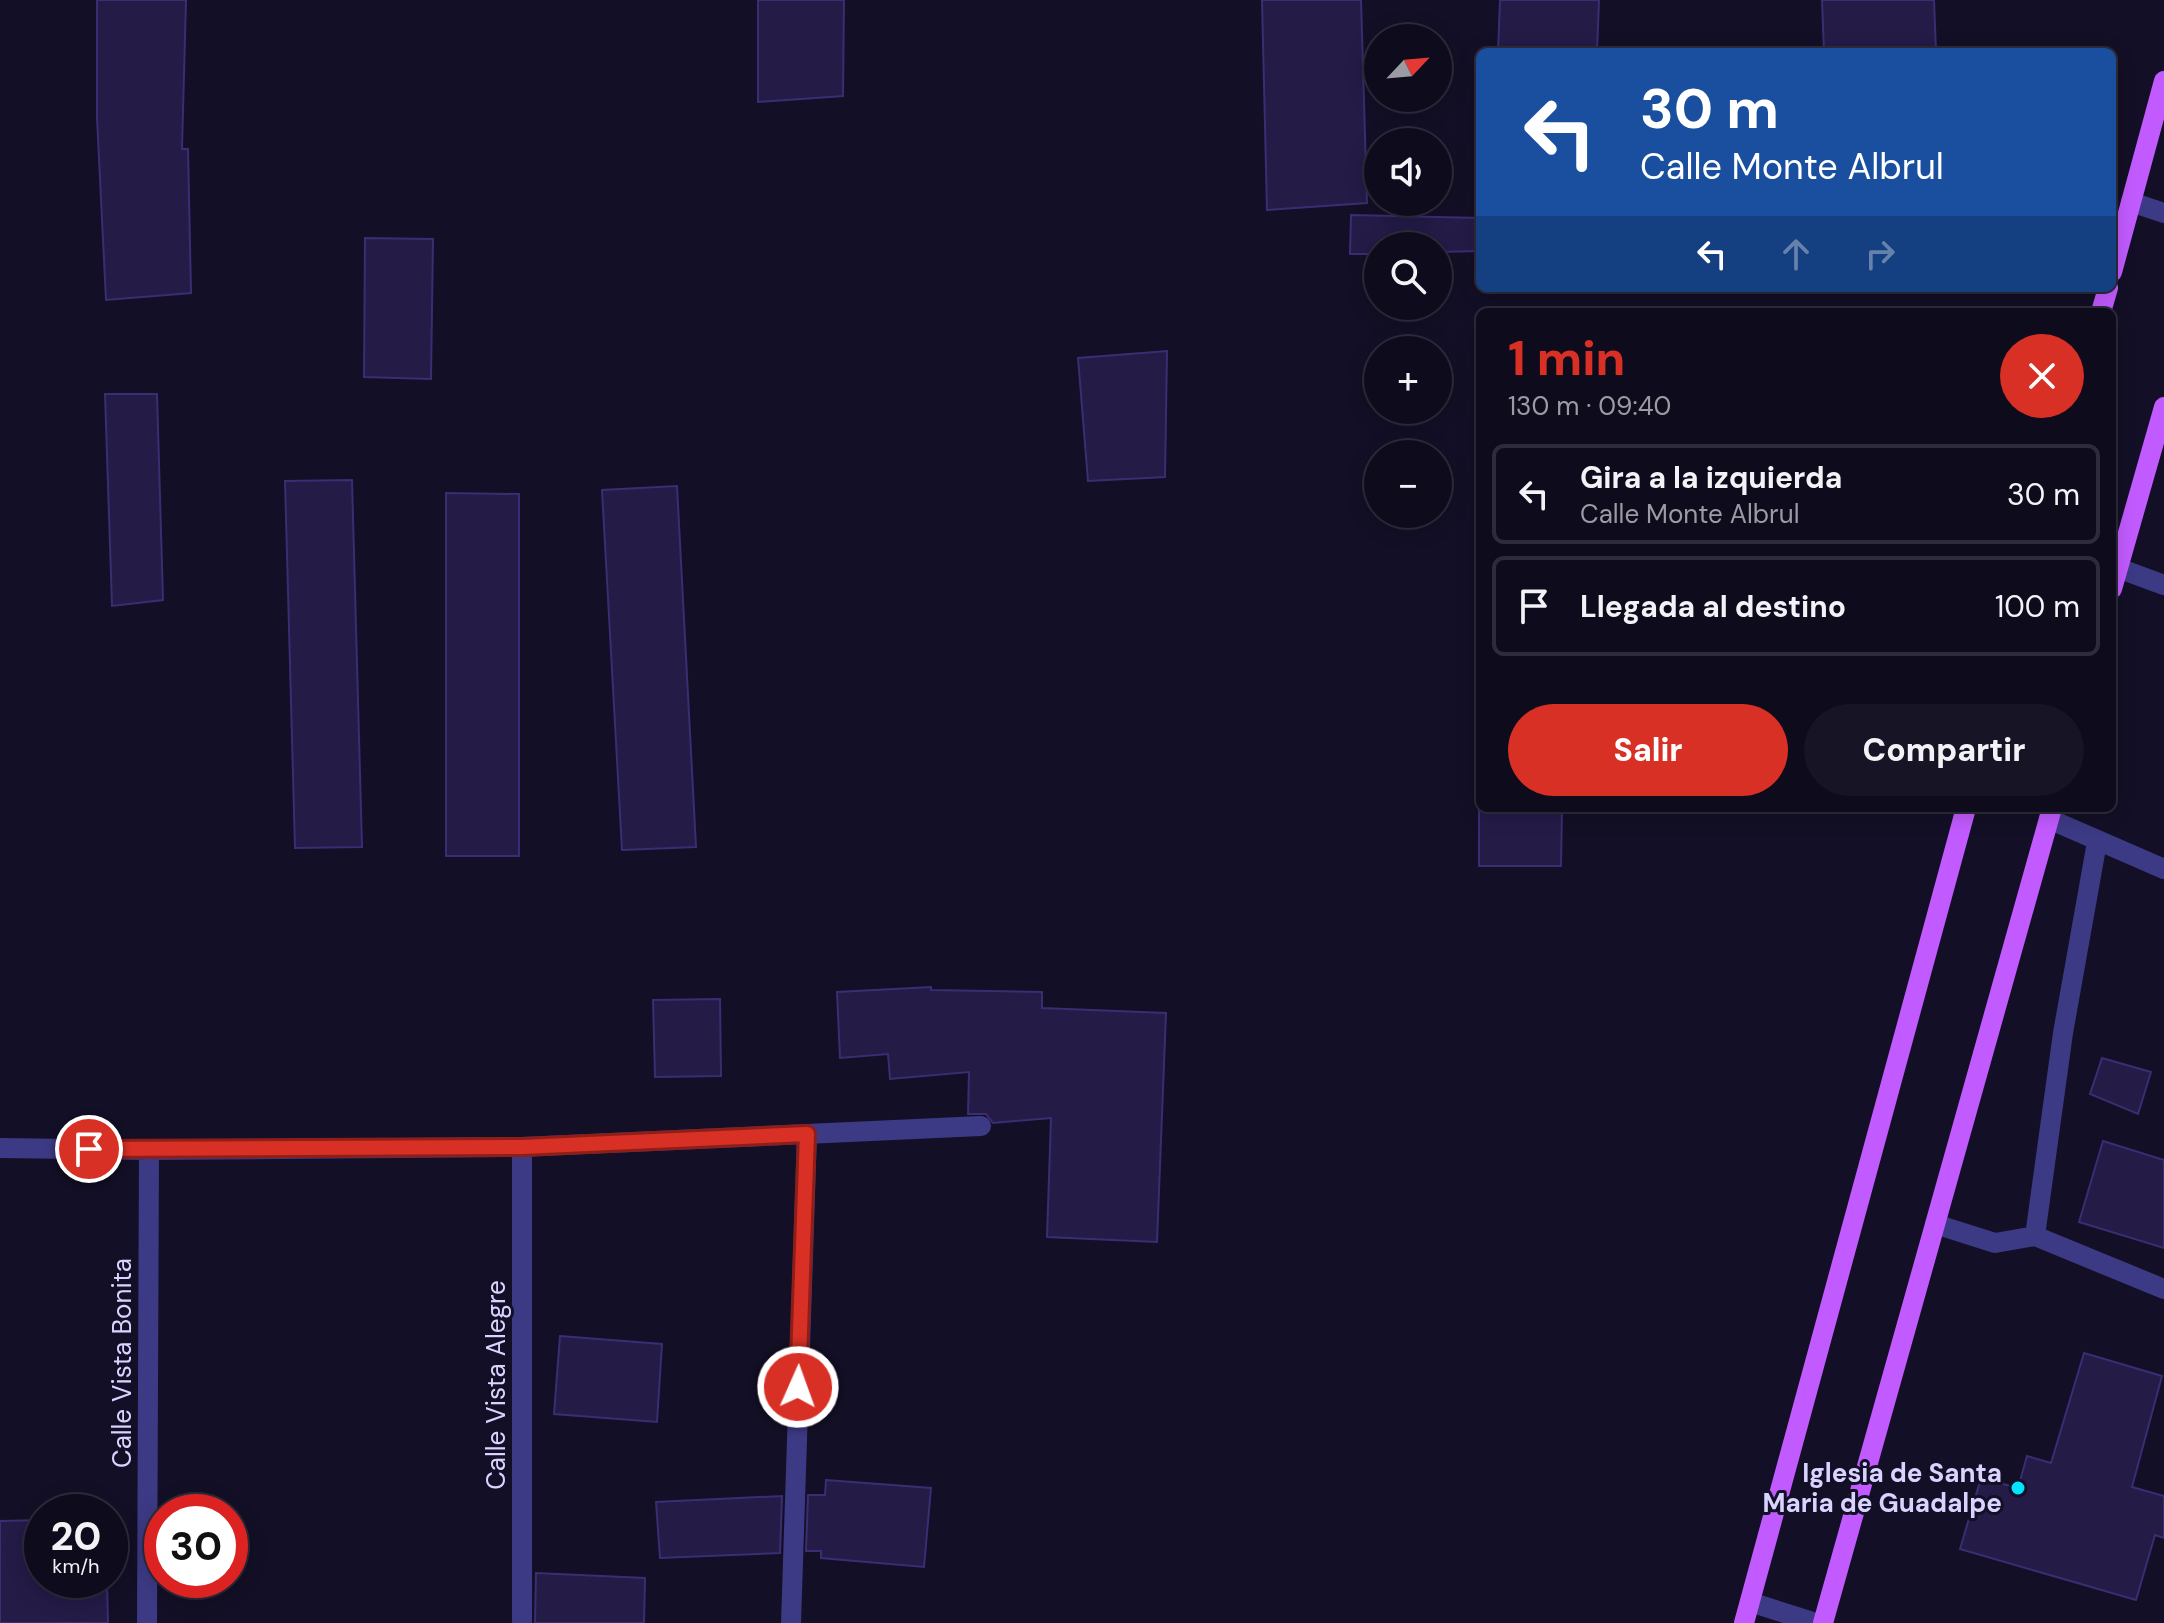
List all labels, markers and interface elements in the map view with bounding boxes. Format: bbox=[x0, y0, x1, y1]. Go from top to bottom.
north arrow bbox=[1364, 24, 1452, 112]
map controls bbox=[1364, 24, 1452, 528]
text: 30 m bbox=[1640, 72, 1779, 145]
icon: left bbox=[1508, 80, 1612, 184]
button: sound bbox=[1364, 128, 1452, 216]
text: Calle Monte Albrul bbox=[1640, 143, 1944, 190]
button: search bbox=[1364, 232, 1452, 320]
icon: left bbox=[1690, 232, 1734, 276]
icon: ahead bbox=[1774, 232, 1818, 276]
icon: right bbox=[1858, 232, 1902, 276]
text: 1 min bbox=[1508, 327, 1625, 390]
button: close bbox=[2000, 334, 2084, 418]
button: + bbox=[1364, 336, 1452, 424]
text: 130 m · 09:40 bbox=[1508, 389, 1671, 423]
button: − bbox=[1364, 440, 1452, 528]
text: Gira a la izquierda bbox=[1580, 458, 1842, 497]
icon: left bbox=[1512, 472, 1556, 516]
text: 30 m bbox=[2007, 475, 2080, 514]
text: Calle Monte Albrul bbox=[1580, 497, 1799, 531]
icon: arrive bbox=[1512, 584, 1556, 628]
text: Llegada al destino bbox=[1580, 587, 1846, 626]
text: 100 m bbox=[1995, 587, 2080, 626]
button: Salir bbox=[1508, 704, 1788, 796]
button: Compartir bbox=[1804, 704, 2084, 796]
pin bbox=[55, 1115, 123, 1183]
icon: arrive bbox=[67, 1127, 111, 1171]
street label: Calle Vista Bonita bbox=[105, 1258, 139, 1468]
street label: Calle Vista Alegre bbox=[479, 1280, 513, 1490]
position arrow bbox=[756, 1345, 840, 1429]
place label: Iglesia de Santa Maria de Guadalpe bbox=[1762, 1456, 2002, 1520]
marker: Iglesia de Santa Maria de Guadalpe bbox=[2009, 1479, 2027, 1497]
speed limit sign: 30 bbox=[144, 1494, 248, 1598]
text: 20 bbox=[50, 1510, 102, 1562]
text: km/h bbox=[52, 1553, 100, 1579]

